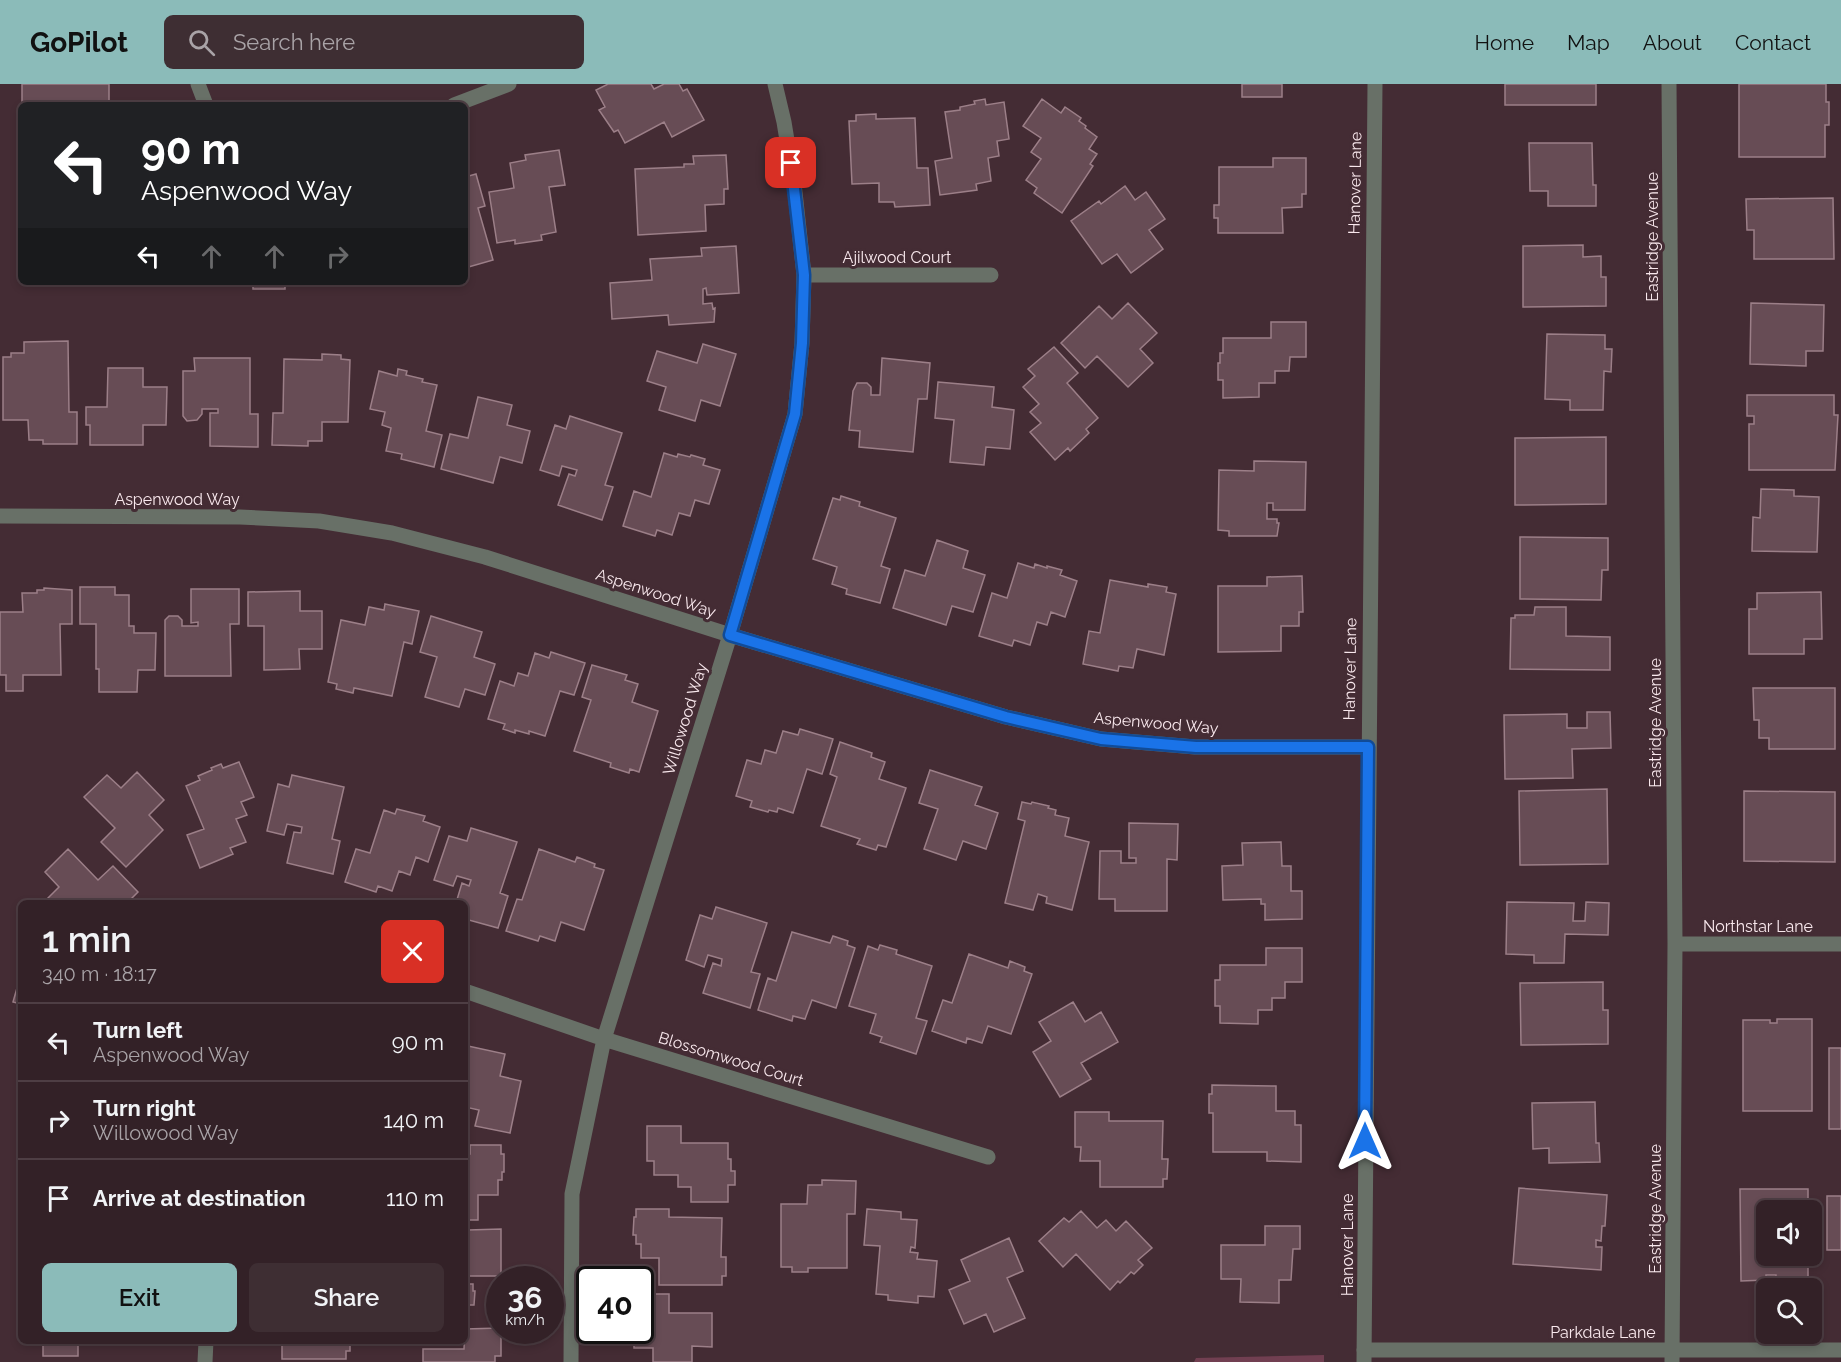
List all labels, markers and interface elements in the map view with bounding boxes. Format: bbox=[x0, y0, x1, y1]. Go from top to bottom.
search box bbox=[164, 15, 584, 69]
text: GoPilot bbox=[30, 26, 128, 59]
icon: search bbox=[185, 26, 218, 59]
text: Search here bbox=[233, 29, 355, 55]
text: Home bbox=[1475, 30, 1534, 55]
text: Map bbox=[1567, 30, 1610, 55]
text: About bbox=[1643, 30, 1702, 55]
text: Contact bbox=[1735, 30, 1811, 55]
text: 90 m bbox=[141, 125, 241, 174]
icon: left bbox=[42, 126, 120, 204]
street label: Hanover Lane bbox=[1345, 131, 1365, 235]
pin bbox=[765, 137, 816, 188]
icon: arrive bbox=[774, 146, 807, 179]
street label: Eastridge Avenue bbox=[1643, 172, 1662, 302]
text: Aspenwood Way bbox=[141, 175, 352, 206]
icon: left bbox=[132, 240, 165, 273]
icon: ahead bbox=[195, 240, 228, 273]
icon: ahead bbox=[258, 240, 291, 273]
icon: right bbox=[321, 240, 354, 273]
street label: Ajilwood Court bbox=[843, 248, 952, 267]
street label: Aspenwood Way bbox=[114, 490, 240, 509]
street label: Aspenwood Way bbox=[594, 565, 719, 621]
street label: Hanover Lane bbox=[1340, 617, 1360, 721]
street label: Eastridge Avenue bbox=[1646, 658, 1665, 788]
street label: Willowood Way bbox=[659, 660, 711, 777]
street label: Aspenwood Way bbox=[1093, 708, 1219, 738]
street label: Northstar Lane bbox=[1703, 917, 1813, 936]
text: 1 min bbox=[42, 918, 131, 960]
button: close bbox=[381, 920, 444, 983]
text: 340 m · 18:17 bbox=[42, 962, 157, 986]
text: Turn left bbox=[93, 1017, 183, 1043]
icon: left bbox=[42, 1026, 75, 1059]
street label: Blossomwood Court bbox=[656, 1028, 806, 1090]
text: 90 m bbox=[392, 1029, 444, 1055]
text: Aspenwood Way bbox=[93, 1043, 249, 1067]
text: Turn right bbox=[93, 1095, 196, 1121]
icon: right bbox=[42, 1104, 75, 1137]
text: 140 m bbox=[383, 1107, 444, 1133]
position arrow bbox=[1333, 1109, 1397, 1173]
text: Willowood Way bbox=[93, 1121, 239, 1145]
street label: Eastridge Avenue bbox=[1646, 1144, 1665, 1274]
icon: arrive bbox=[42, 1182, 75, 1215]
text: Arrive at destination bbox=[93, 1185, 306, 1211]
text: 110 m bbox=[386, 1185, 444, 1211]
street label: Hanover Lane bbox=[1338, 1194, 1357, 1296]
map controls bbox=[1756, 1200, 1822, 1344]
button: sound bbox=[1756, 1200, 1822, 1266]
button: Exit bbox=[42, 1263, 237, 1332]
button: Share bbox=[249, 1263, 444, 1332]
speed limit sign: 40 bbox=[576, 1266, 654, 1344]
button: search bbox=[1756, 1278, 1822, 1344]
text: 36 bbox=[508, 1280, 542, 1315]
text: km/h bbox=[505, 1311, 545, 1329]
street label: Parkdale Lane bbox=[1550, 1323, 1656, 1342]

